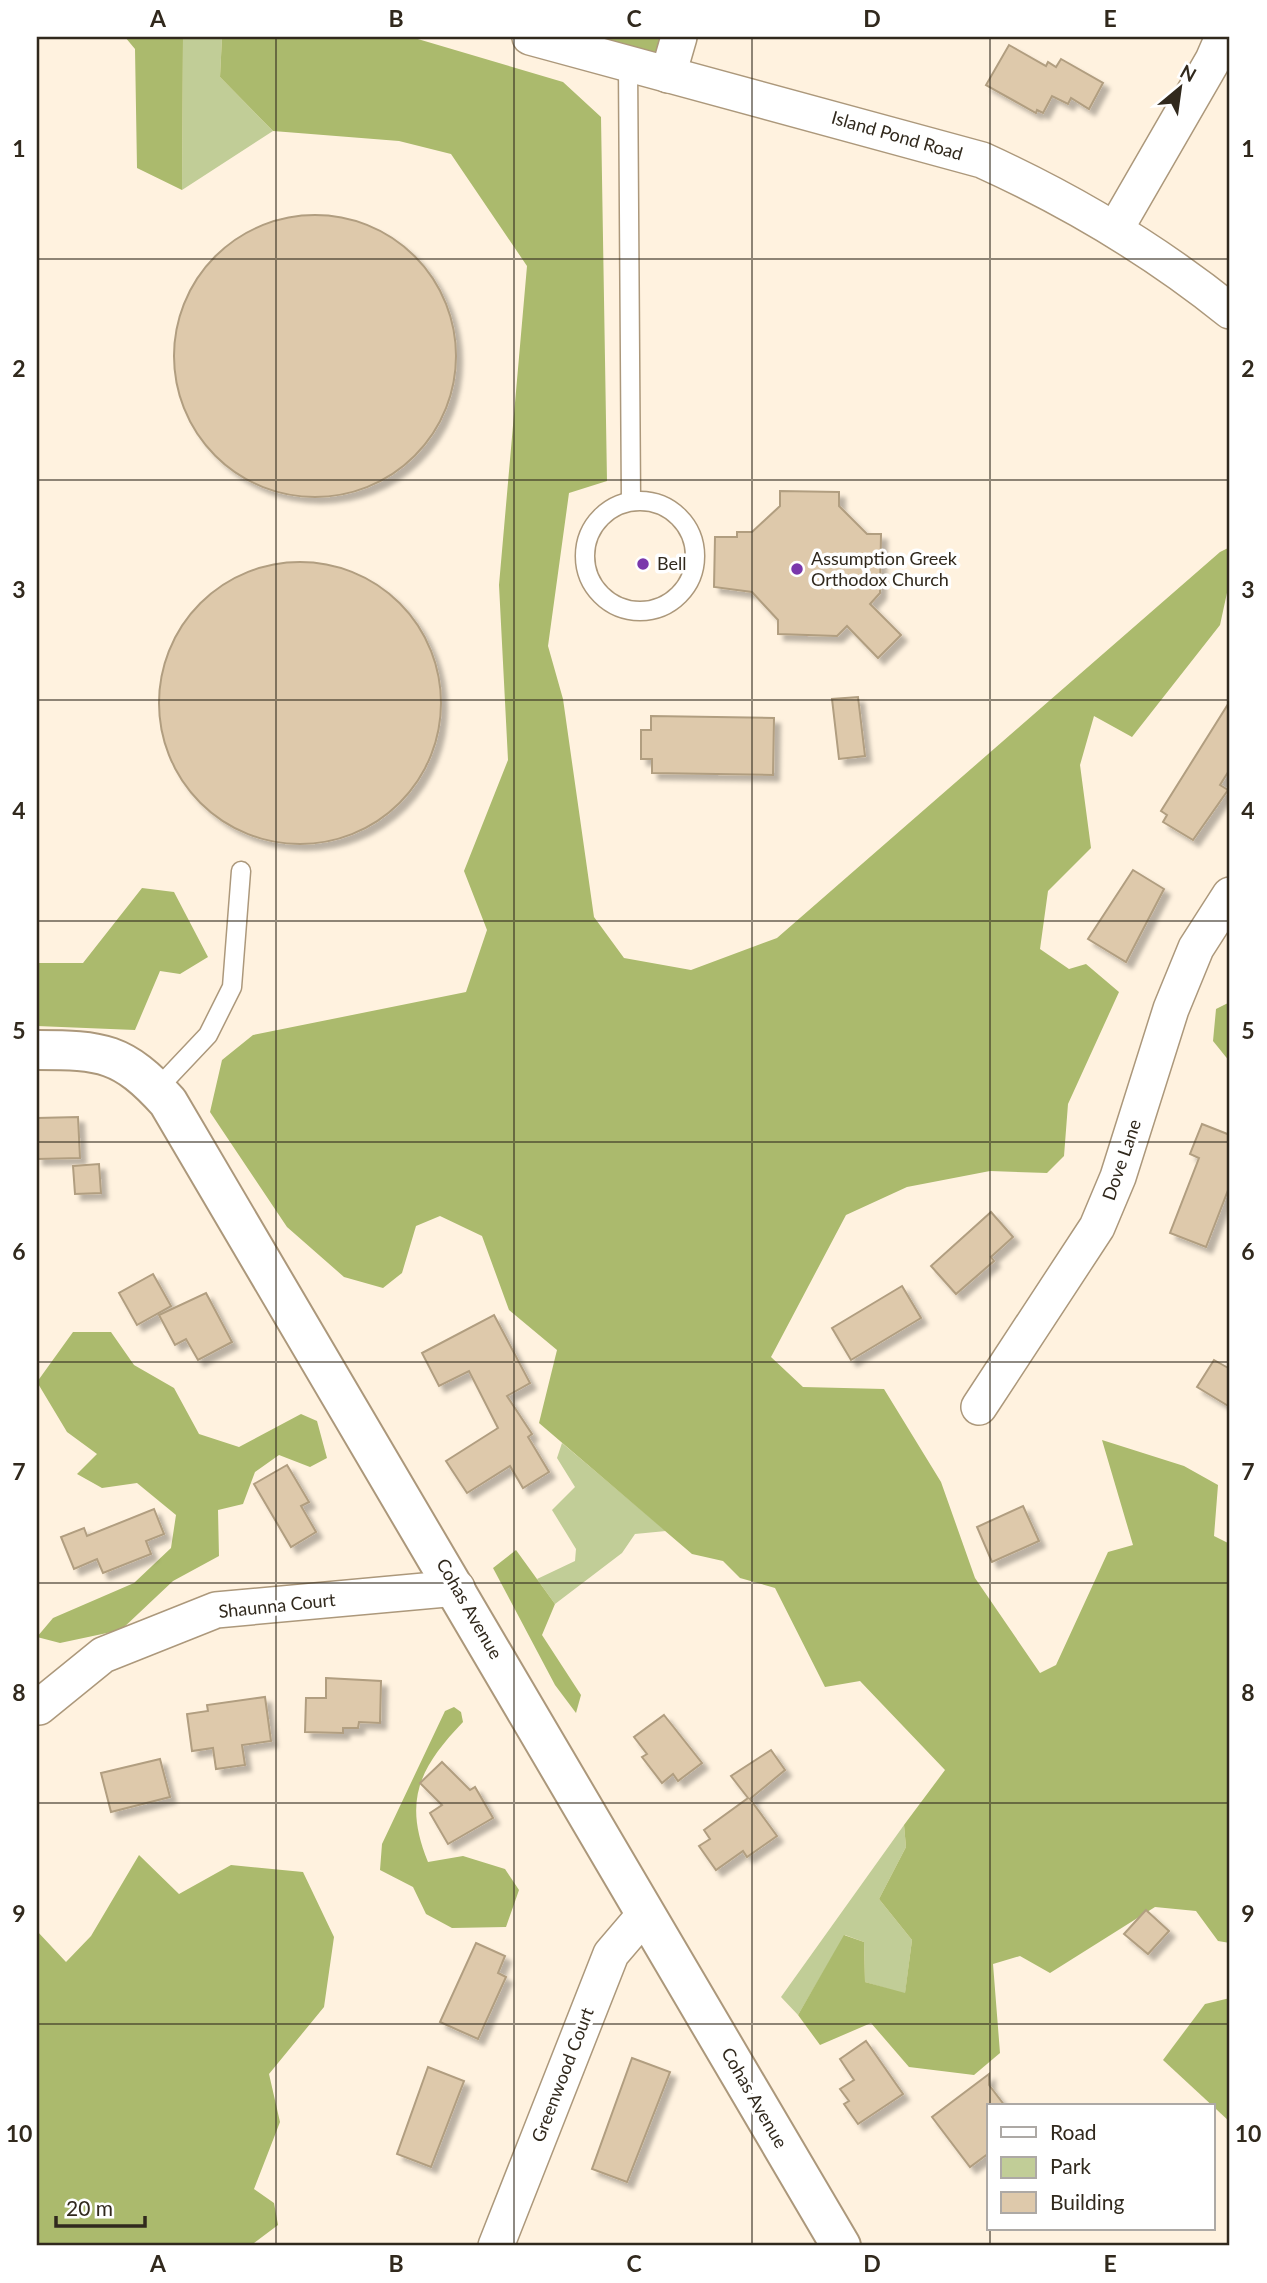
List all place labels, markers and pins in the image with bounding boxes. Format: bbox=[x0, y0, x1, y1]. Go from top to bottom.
place label: Assumption Greek Orthodox Church bbox=[811, 547, 958, 590]
place label: Bell bbox=[657, 552, 687, 574]
marker: Bell bbox=[635, 556, 651, 572]
marker: Assumption Greek Orthodox Church bbox=[789, 561, 805, 577]

